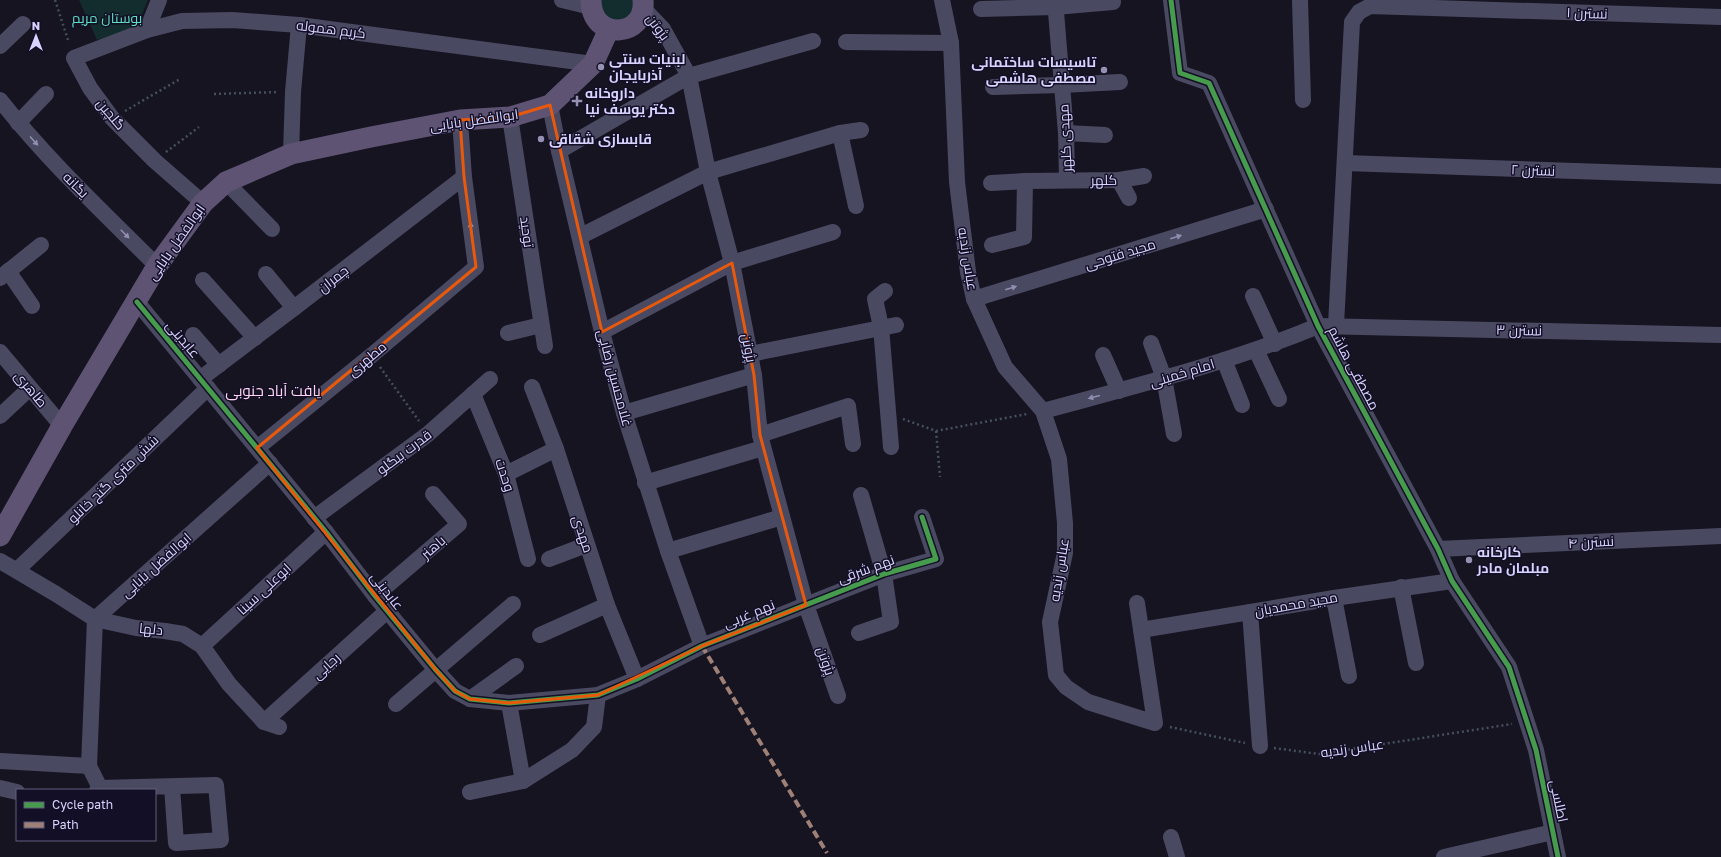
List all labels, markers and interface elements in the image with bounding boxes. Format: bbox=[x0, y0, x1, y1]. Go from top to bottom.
street label: نسترن ۱ bbox=[1566, 3, 1608, 22]
park label: بوستان مریم bbox=[72, 9, 142, 28]
street label: پژوتن bbox=[641, 10, 674, 45]
north arrow bbox=[16, 16, 56, 56]
street label: کریم هموله bbox=[295, 16, 367, 43]
text: N bbox=[32, 19, 40, 32]
place label: لبنیات سنتی آذربایجان bbox=[609, 50, 685, 83]
place label: تاسیسات ساختمانی مصطفی هاشمی bbox=[971, 53, 1097, 87]
marker: لبنیات سنتی آذربایجان bbox=[596, 62, 606, 72]
marker: تاسیسات ساختمانی مصطفی هاشمی bbox=[1099, 65, 1109, 75]
place label: داروخانه دکتر یوسف نیا bbox=[585, 84, 675, 118]
street label: گلچین bbox=[92, 94, 129, 134]
marker: داروخانه دکتر یوسف نیا bbox=[572, 96, 582, 106]
street label: مهدی کلهر bbox=[1054, 104, 1075, 174]
street label: ابوالفضل بابایی bbox=[429, 105, 519, 134]
place label: قابسازی شقاقی bbox=[549, 130, 652, 148]
marker: قابسازی شقاقی bbox=[536, 134, 546, 144]
one-way arrow bbox=[29, 136, 39, 146]
street label: نسترن ۲ bbox=[1511, 160, 1555, 179]
street label: یگانه bbox=[60, 168, 93, 201]
street label: کلهر bbox=[1090, 171, 1117, 188]
street label: ابوالفضل بابایی bbox=[143, 200, 208, 283]
street label: توحید bbox=[517, 215, 538, 249]
one-way arrow bbox=[468, 222, 474, 235]
street label: عباس زندیه bbox=[955, 226, 982, 292]
one-way arrow bbox=[120, 229, 130, 238]
one-way arrow bbox=[1170, 234, 1182, 240]
street label: مجید فتوحی bbox=[1082, 235, 1157, 272]
street label: چمران bbox=[314, 261, 353, 298]
one-way arrow bbox=[1005, 285, 1017, 291]
street label: عابدینی bbox=[163, 316, 204, 361]
street label: نسترن ۳ bbox=[1496, 321, 1542, 338]
street label: مصطفی هاشم bbox=[1323, 323, 1384, 413]
street label: غلامحسین رضایی bbox=[594, 327, 637, 428]
street label: پژوتن bbox=[736, 332, 761, 364]
street label: مطهری bbox=[344, 337, 390, 380]
street label: امام خمینی bbox=[1147, 355, 1217, 392]
street label: طاهری bbox=[11, 367, 52, 410]
district label: یافت آباد جنوبی bbox=[225, 381, 321, 401]
one-way arrow bbox=[1088, 395, 1100, 401]
street label: قدرت بیگلو bbox=[373, 425, 435, 478]
street label: شش متری گنج خانلو bbox=[64, 431, 162, 527]
street label: وحدت bbox=[492, 456, 519, 494]
street label: مهدی bbox=[569, 513, 597, 555]
street label: ابوالفضل بابایی bbox=[117, 528, 195, 601]
street label: باهنر bbox=[416, 531, 449, 563]
street label: نسترن ۴ bbox=[1567, 532, 1614, 551]
street label: عباس زندیه bbox=[1045, 537, 1072, 603]
place label: کارخانه مبلمان مادر bbox=[1476, 543, 1549, 576]
street label: نهم شرقی bbox=[835, 550, 897, 589]
marker: کارخانه مبلمان مادر bbox=[1464, 555, 1474, 565]
street label: ابوعلی سینا bbox=[233, 559, 294, 618]
street label: عابدینی bbox=[367, 568, 408, 613]
street label: مجید محمدیان bbox=[1253, 588, 1339, 619]
street label: نهم غربی bbox=[720, 595, 778, 633]
street label: دلها bbox=[138, 619, 164, 638]
street label: پژوتن bbox=[812, 644, 839, 678]
street label: رجایی bbox=[308, 649, 343, 683]
street label: عباس زندیه bbox=[1319, 735, 1385, 760]
street label: اطلسی bbox=[1547, 778, 1572, 824]
legend bbox=[16, 789, 156, 841]
text: Cycle path bbox=[52, 797, 113, 812]
text: Path bbox=[52, 817, 79, 832]

